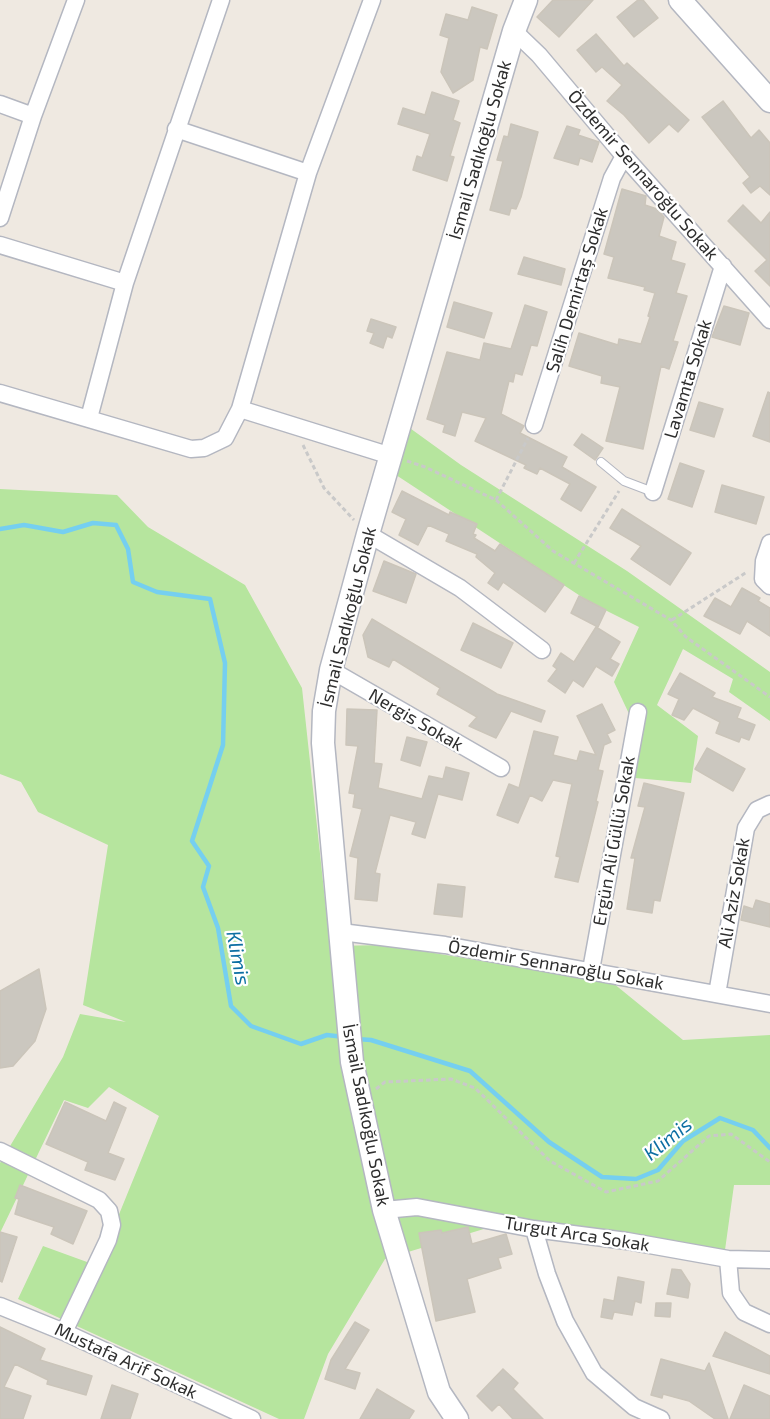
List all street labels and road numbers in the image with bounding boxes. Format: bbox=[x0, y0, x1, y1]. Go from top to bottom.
street label: İsmail Sadıkoğlu Sokak bbox=[444, 58, 516, 242]
street label: Özdemir Sennaroğlu Sokak bbox=[563, 85, 723, 265]
street label: Salih Demirtaş Sokak bbox=[542, 205, 612, 375]
street label: Lavamta Sokak bbox=[660, 317, 716, 441]
street label: İsmail Sadıkoğlu Sokak bbox=[315, 524, 381, 710]
street label: Nergis Sokak bbox=[365, 684, 467, 756]
street label: Ergün Ali Güllü Sokak bbox=[588, 754, 640, 928]
street label: Ali Aziz Sokak bbox=[714, 836, 754, 950]
street label: Özdemir Sennaroğlu Sokak bbox=[446, 935, 666, 995]
street label: İsmail Sadıkoğlu Sokak bbox=[338, 1022, 394, 1208]
street label: Turgut Arca Sokak bbox=[503, 1212, 651, 1256]
street label: Mustafa Arif Sokak bbox=[51, 1318, 201, 1404]

